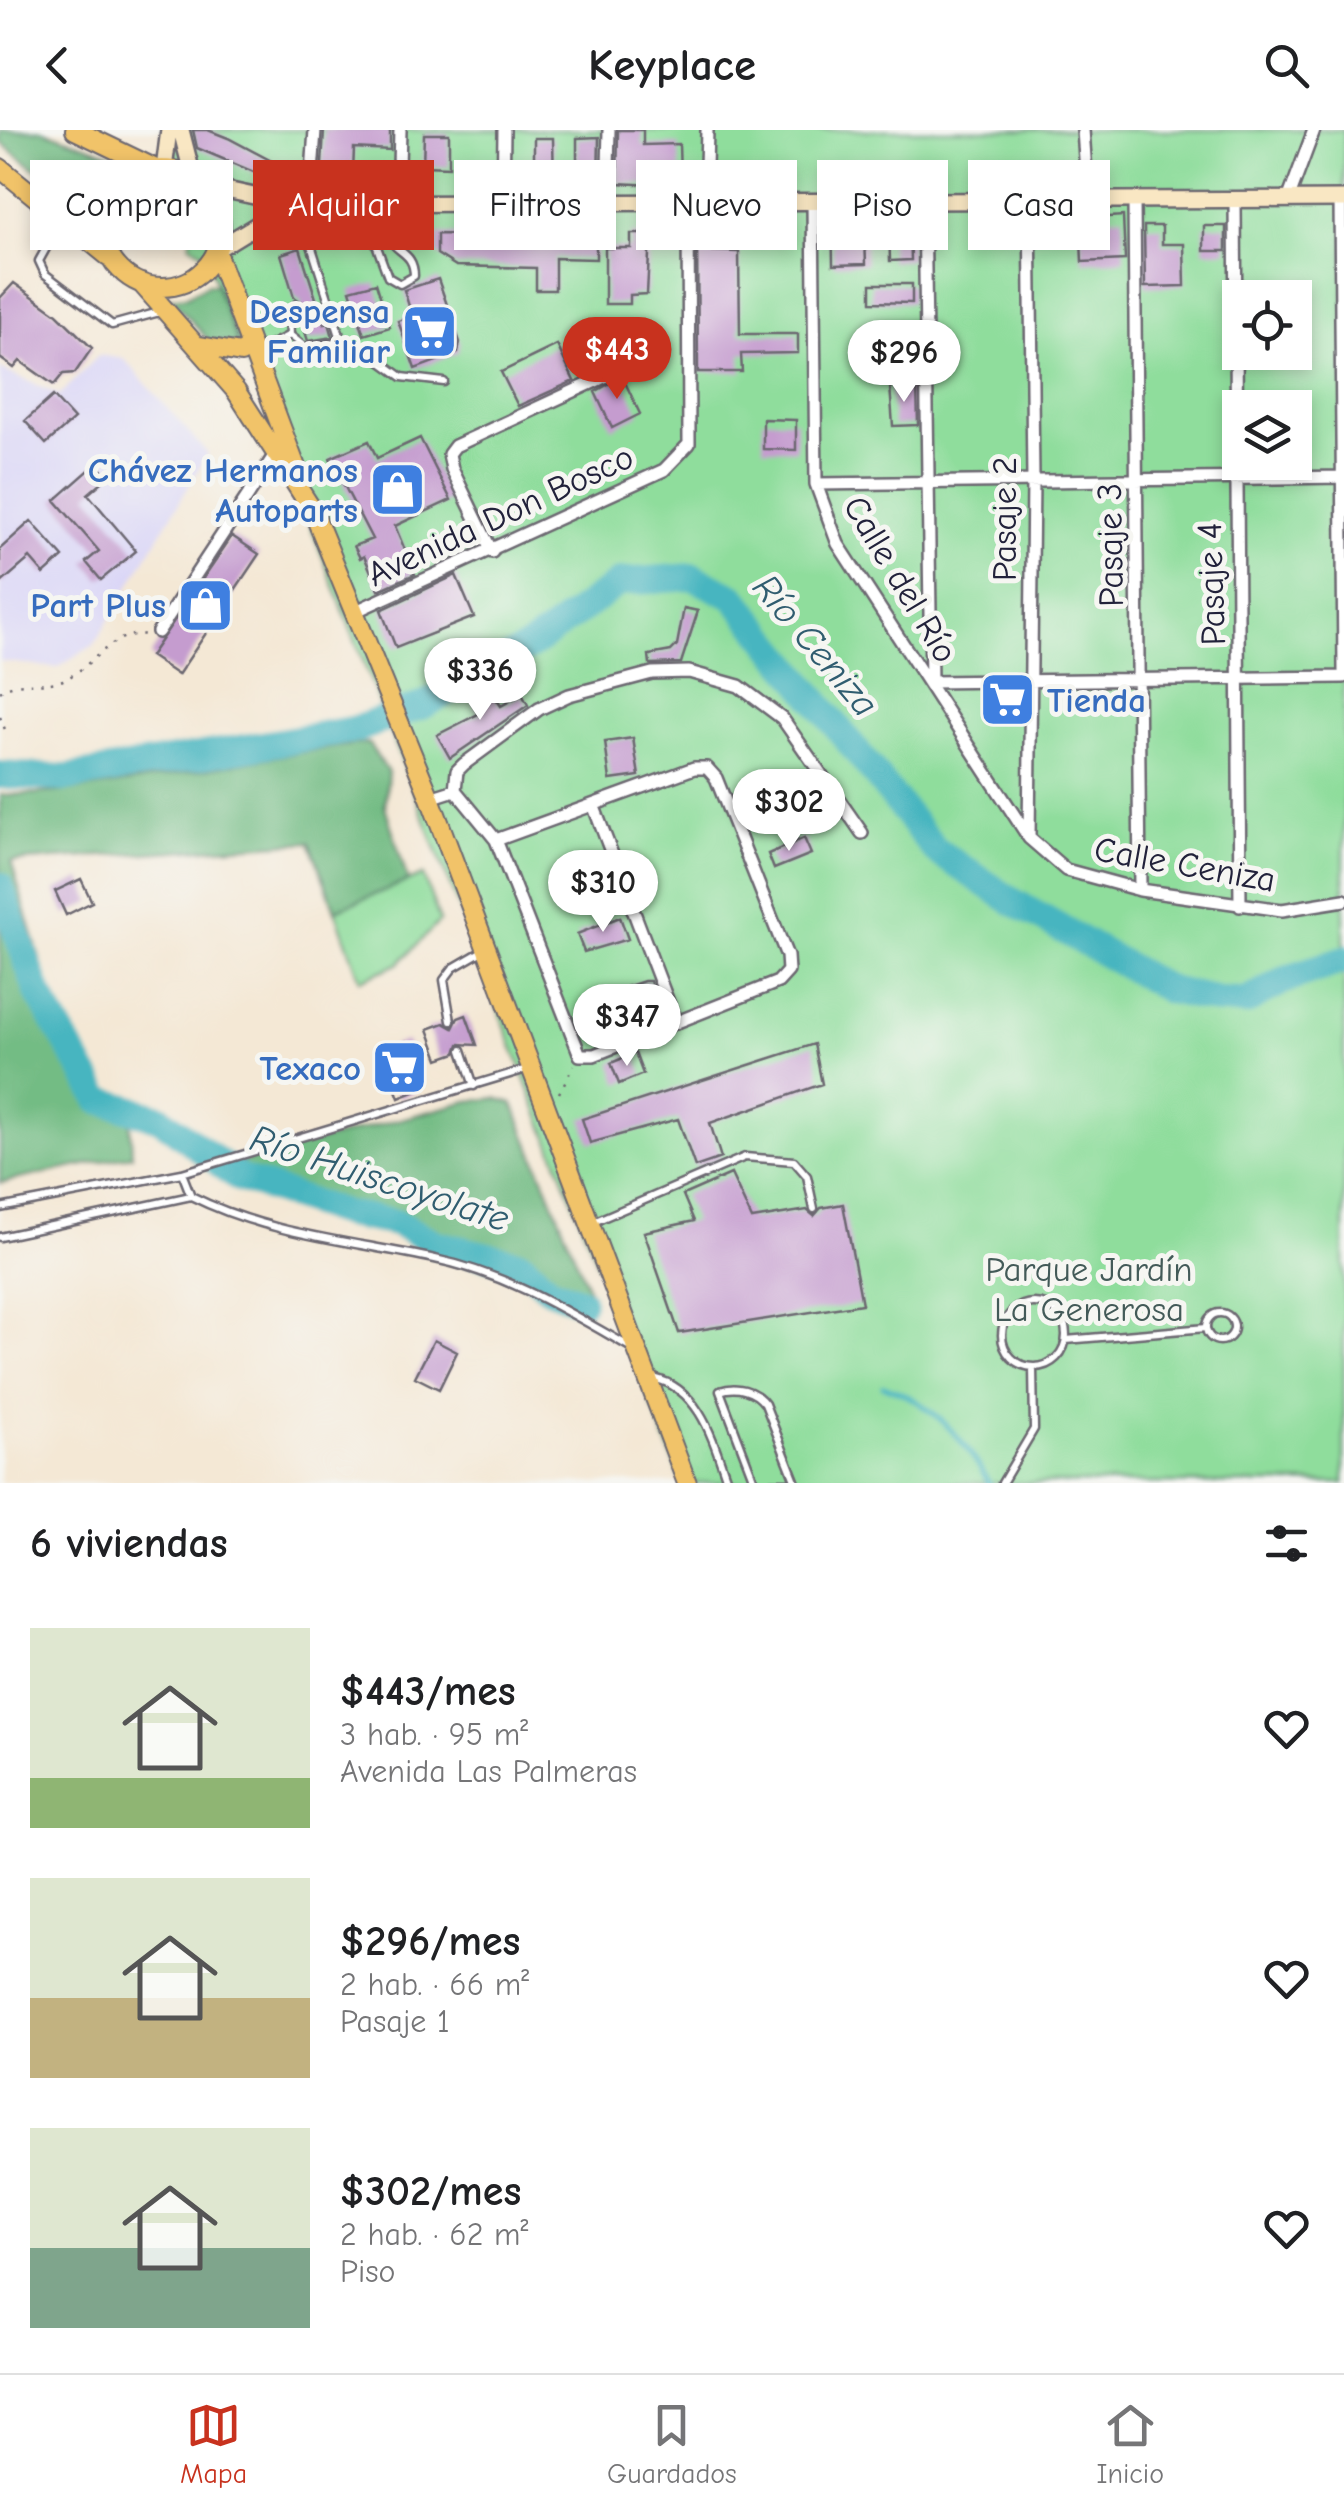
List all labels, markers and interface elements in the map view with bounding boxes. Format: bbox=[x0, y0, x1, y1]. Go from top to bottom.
icon: back bbox=[30, 38, 85, 93]
icon: search bbox=[1259, 38, 1314, 93]
text: Keyplace bbox=[588, 39, 756, 91]
chip: Comprar bbox=[30, 160, 233, 250]
chip: Alquilar bbox=[253, 160, 434, 250]
chip: Filtros bbox=[454, 160, 616, 250]
chip: Nuevo bbox=[636, 160, 797, 250]
chip: Piso bbox=[817, 160, 948, 250]
chip: Casa bbox=[968, 160, 1110, 250]
map controls bbox=[1222, 280, 1312, 480]
button: locate bbox=[1222, 280, 1312, 370]
place label: Despensa Familiar bbox=[249, 291, 390, 372]
supermarket icon: Despensa Familiar bbox=[399, 301, 459, 361]
pin: $443 bbox=[558, 317, 676, 402]
pin: $296 bbox=[845, 320, 963, 405]
text: $443 bbox=[584, 331, 650, 368]
text: $296 bbox=[870, 334, 938, 371]
button: layers bbox=[1222, 390, 1312, 480]
street label: Avenida Don Bosco bbox=[361, 436, 640, 595]
place label: Chávez Hermanos Autoparts bbox=[88, 450, 358, 531]
street label: Pasaje 2 bbox=[984, 457, 1025, 581]
shop icon: Chávez Hermanos Autoparts bbox=[367, 460, 427, 520]
street label: Pasaje 3 bbox=[1089, 483, 1132, 607]
street label: Calle del Río bbox=[835, 489, 966, 670]
street label: Pasaje 4 bbox=[1189, 522, 1234, 646]
water label: Río Ceniza bbox=[743, 566, 887, 725]
shop icon: Part Plus bbox=[175, 575, 235, 635]
place label: Part Plus bbox=[30, 585, 166, 626]
pin: $336 bbox=[421, 638, 539, 723]
text: $336 bbox=[446, 652, 514, 689]
supermarket icon: Tienda bbox=[978, 670, 1038, 730]
place label: Tienda bbox=[1047, 680, 1146, 721]
pin: $302 bbox=[730, 769, 848, 854]
text: $302 bbox=[754, 783, 824, 820]
street label: Calle Ceniza bbox=[1091, 828, 1279, 901]
pin: $310 bbox=[544, 850, 662, 935]
text: $310 bbox=[570, 864, 636, 901]
pin: $347 bbox=[568, 984, 686, 1069]
text: $347 bbox=[595, 998, 659, 1035]
supermarket icon: Texaco bbox=[370, 1038, 430, 1098]
place label: Texaco bbox=[259, 1048, 361, 1089]
water label: Río Huiscoyolate bbox=[245, 1116, 515, 1242]
park label: Parque Jardín La Generosa bbox=[985, 1249, 1193, 1330]
icon: filters bbox=[1259, 1516, 1314, 1571]
text: 6 viviendas bbox=[30, 1519, 228, 1568]
text: $443/mes bbox=[340, 1667, 516, 1716]
icon: home bbox=[110, 1668, 230, 1788]
icon: heart bbox=[1259, 1701, 1314, 1756]
text: 3 hab. · 95 m² bbox=[340, 1716, 528, 1753]
text: Avenida Las Palmeras bbox=[340, 1753, 637, 1790]
text: $296/mes bbox=[340, 1917, 520, 1966]
icon: home bbox=[110, 1918, 230, 2038]
icon: heart bbox=[1259, 1951, 1314, 2006]
text: 2 hab. · 66 m² bbox=[340, 1966, 529, 2003]
text: Pasaje 1 bbox=[340, 2003, 450, 2040]
text: $302/mes bbox=[340, 2167, 521, 2216]
icon: home bbox=[110, 2168, 230, 2288]
icon: heart bbox=[1259, 2201, 1314, 2256]
text: 2 hab. · 62 m² bbox=[340, 2216, 529, 2253]
text: Piso bbox=[340, 2253, 395, 2290]
tab: Mapa bbox=[180, 2398, 247, 2490]
tab: Guardados bbox=[607, 2398, 737, 2490]
tab: Inicio bbox=[1097, 2398, 1164, 2490]

